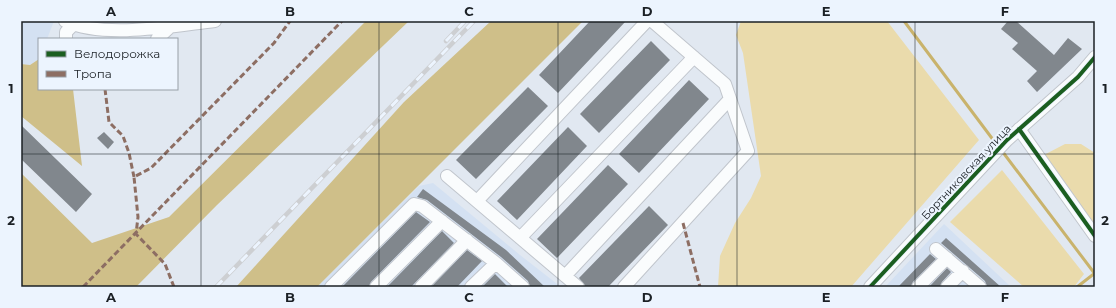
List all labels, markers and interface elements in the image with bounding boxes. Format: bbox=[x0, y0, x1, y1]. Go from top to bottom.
text: A bbox=[105, 3, 117, 19]
text: B bbox=[285, 3, 295, 19]
text: C bbox=[464, 3, 474, 19]
text: D bbox=[642, 3, 653, 19]
text: E bbox=[822, 3, 831, 19]
text: F bbox=[1001, 3, 1009, 19]
legend bbox=[38, 38, 178, 90]
text: Велодорожка bbox=[74, 46, 160, 61]
text: Тропа bbox=[74, 66, 112, 81]
text: 1 bbox=[8, 80, 14, 96]
text: 1 bbox=[1102, 80, 1108, 96]
street label: Бортниковская улица bbox=[918, 121, 1014, 223]
text: 2 bbox=[7, 212, 15, 228]
text: 2 bbox=[1101, 212, 1109, 228]
text: A bbox=[105, 289, 117, 305]
text: B bbox=[285, 289, 295, 305]
text: C bbox=[464, 289, 474, 305]
text: D bbox=[642, 289, 653, 305]
text: E bbox=[822, 289, 831, 305]
text: F bbox=[1001, 289, 1009, 305]

